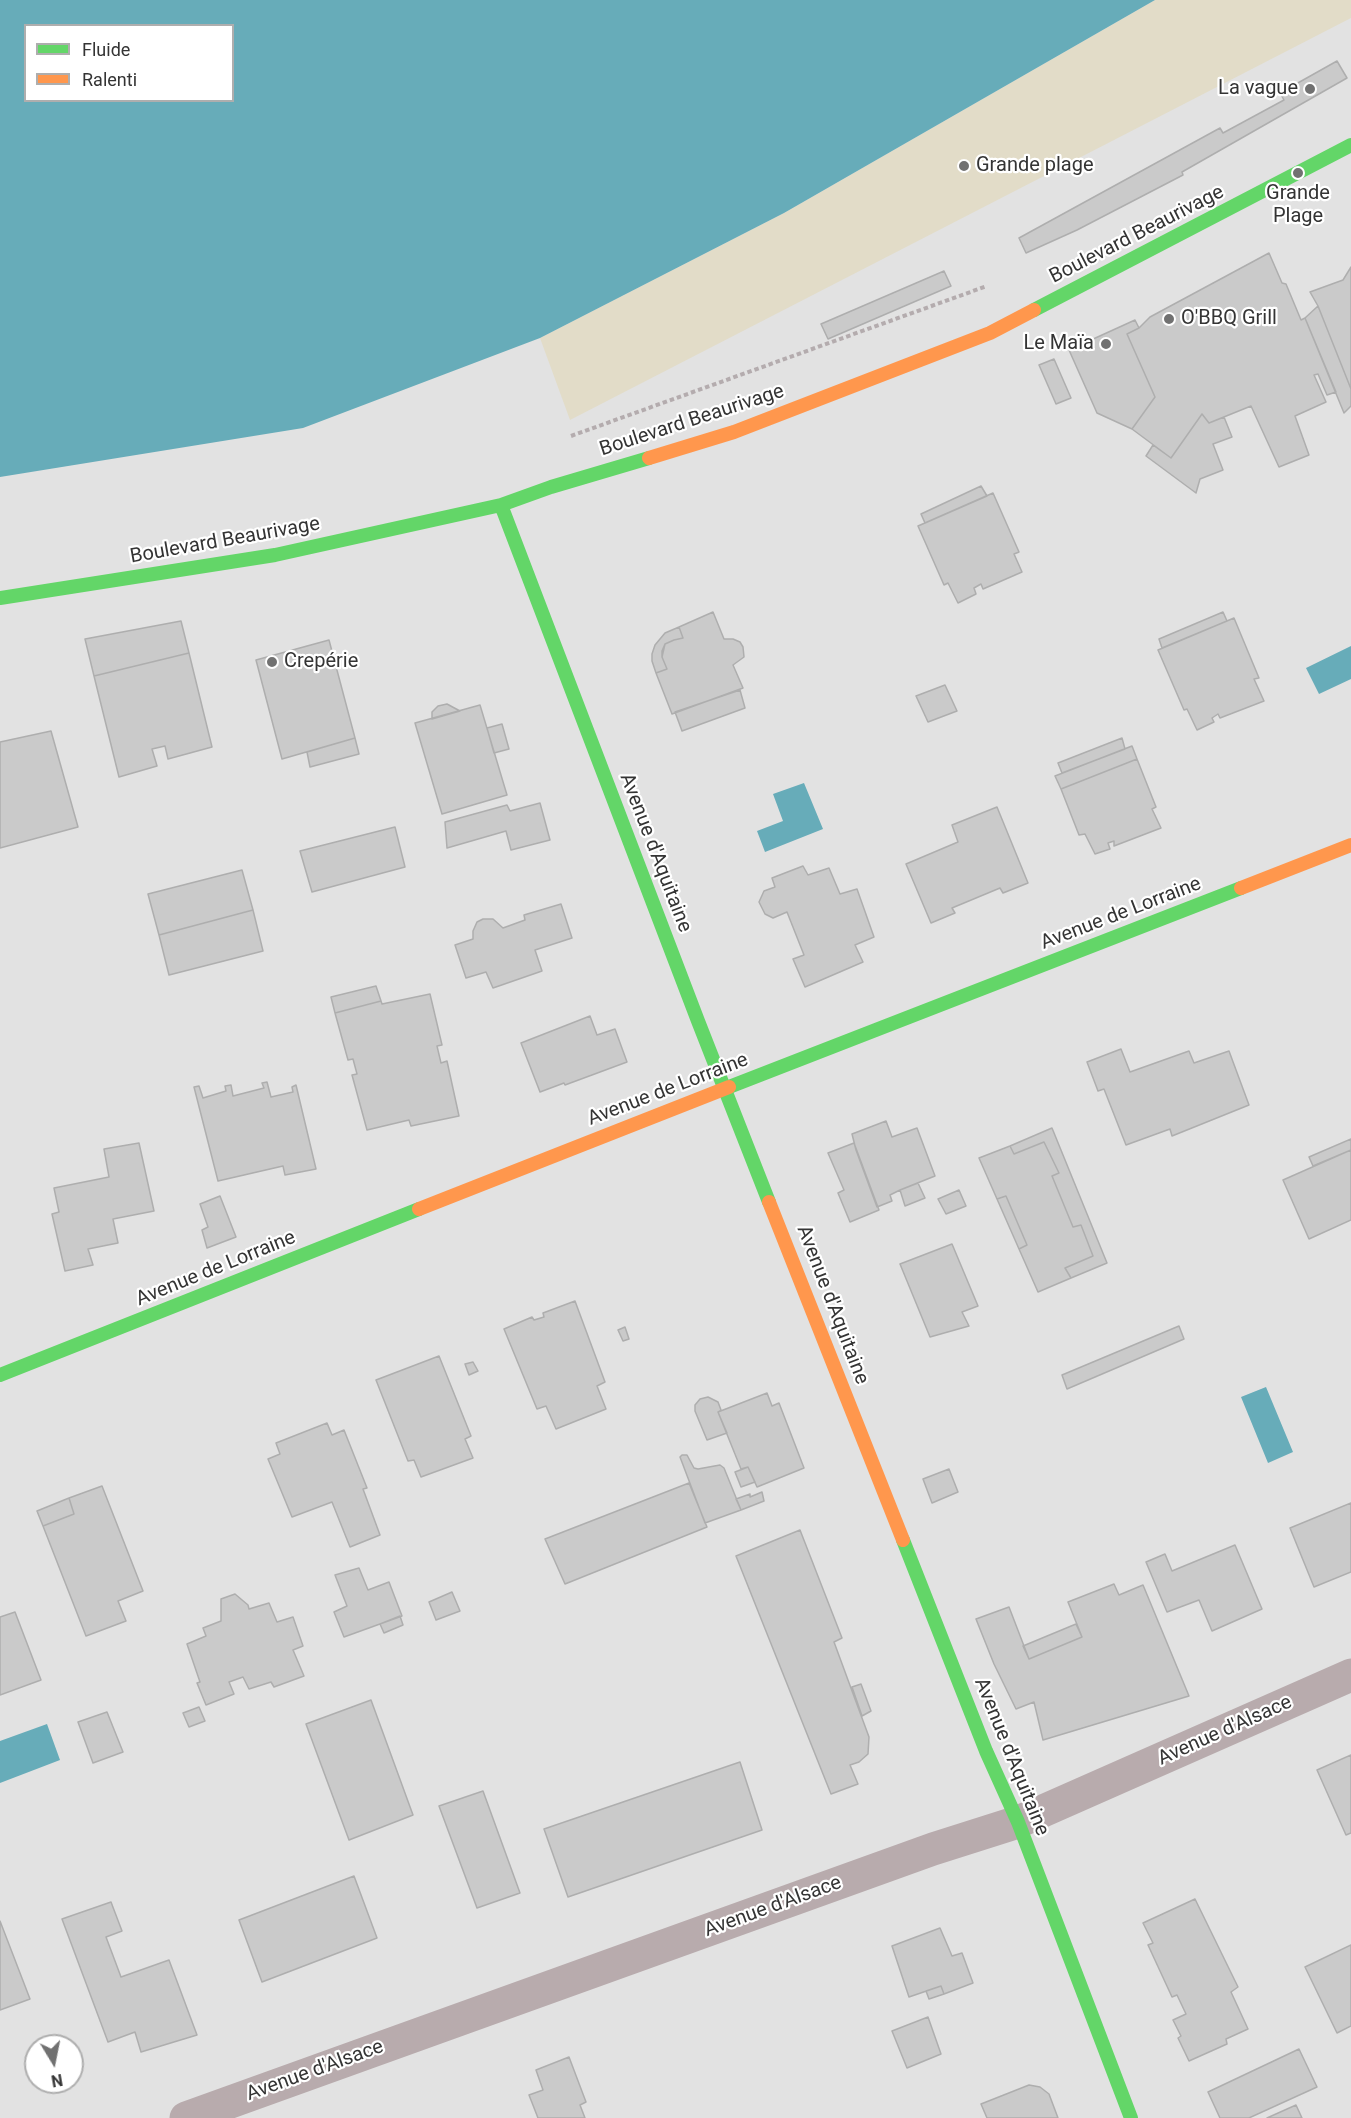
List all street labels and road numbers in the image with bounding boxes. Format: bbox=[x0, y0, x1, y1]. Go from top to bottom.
street label: Boulevard Beaurivage bbox=[1046, 181, 1228, 289]
street label: Boulevard Beaurivage bbox=[597, 380, 787, 462]
street label: Boulevard Beaurivage bbox=[128, 512, 322, 570]
street label: Avenue d'Aquitaine bbox=[614, 770, 696, 936]
street label: Avenue de Lorraine bbox=[1037, 872, 1205, 956]
street label: Avenue de Lorraine bbox=[584, 1048, 752, 1132]
street label: Avenue d'Aquitaine bbox=[791, 1222, 873, 1388]
street label: Avenue de Lorraine bbox=[133, 1226, 299, 1312]
street label: Avenue d'Aquitaine bbox=[968, 1675, 1054, 1839]
street label: Avenue d'Alsace bbox=[1154, 1691, 1296, 1771]
street label: Avenue d'Alsace bbox=[701, 1871, 845, 1943]
street label: Avenue d'Alsace bbox=[243, 2035, 387, 2107]

